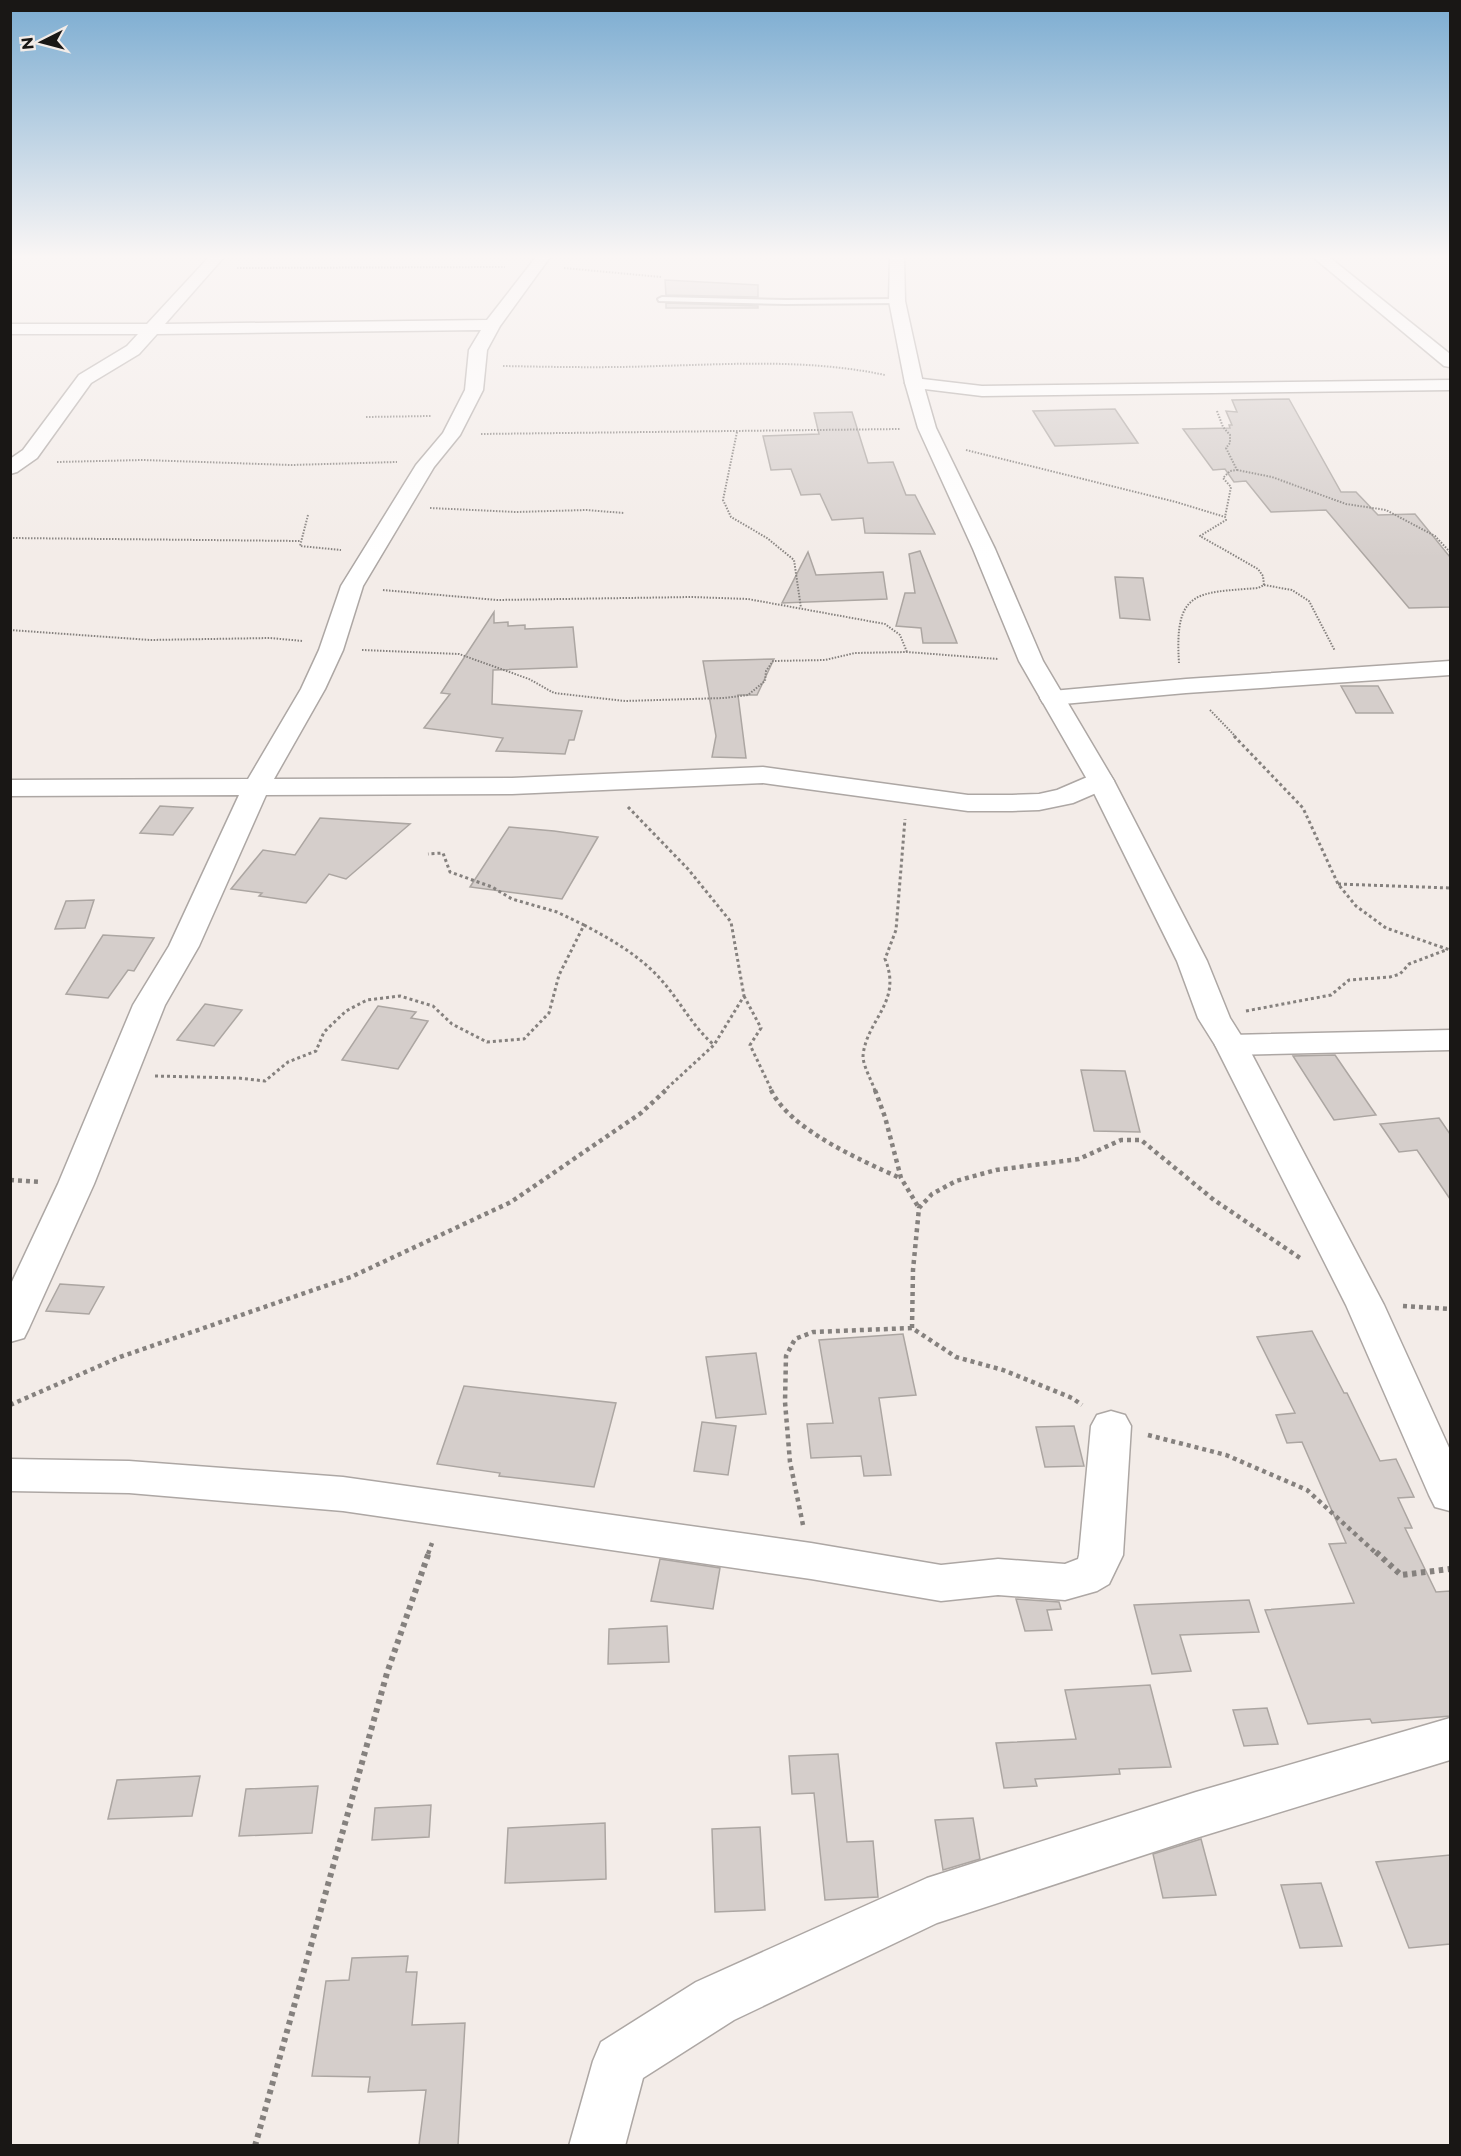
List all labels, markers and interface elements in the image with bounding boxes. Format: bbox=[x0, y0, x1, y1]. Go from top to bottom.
north arrow bbox=[12, 12, 72, 72]
text: N bbox=[17, 36, 38, 51]

